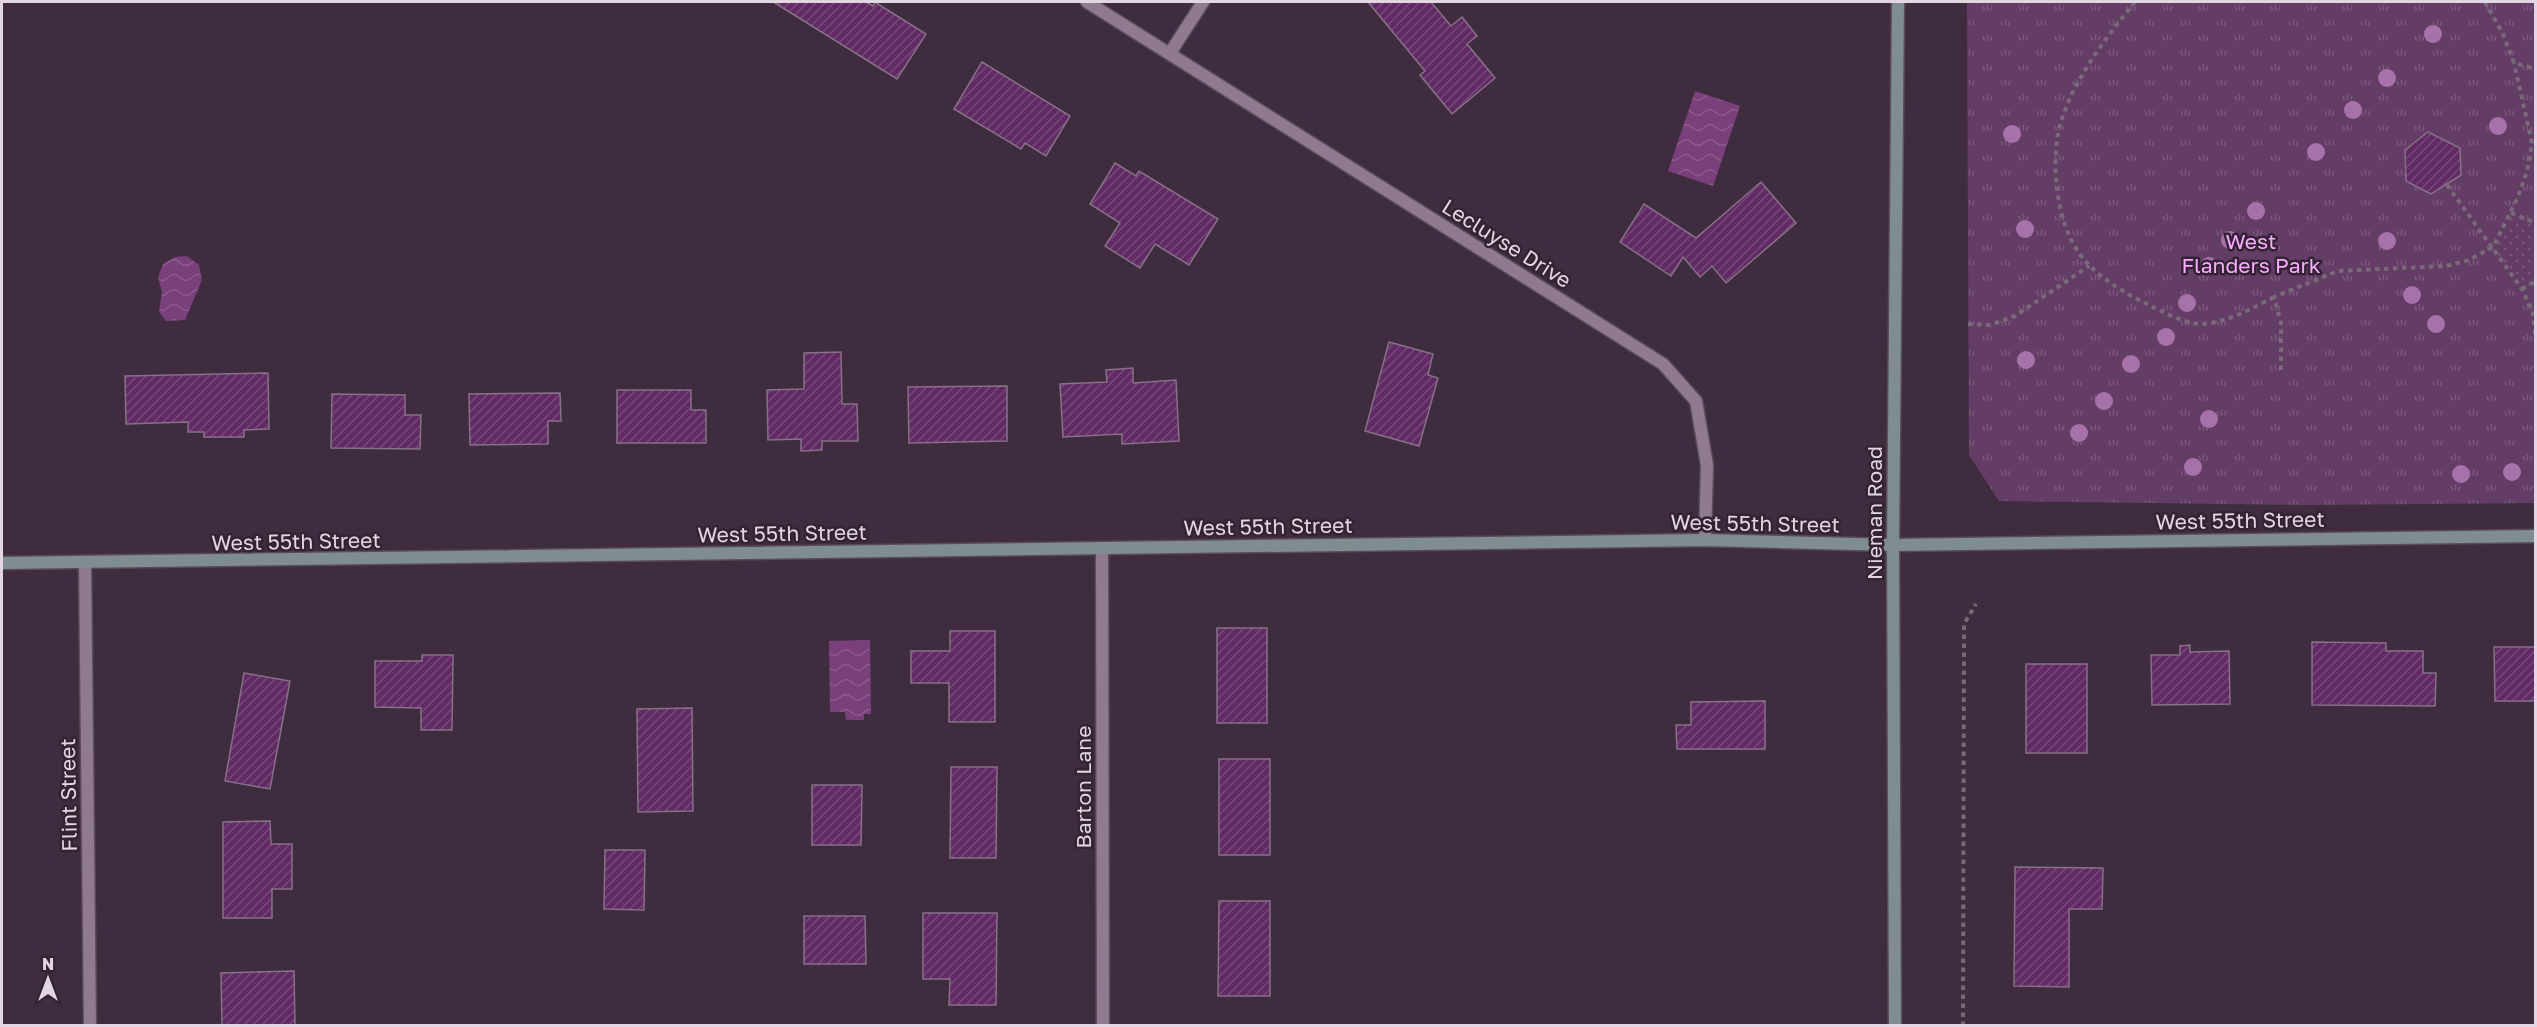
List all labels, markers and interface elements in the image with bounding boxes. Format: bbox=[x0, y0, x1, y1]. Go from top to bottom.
street label: Lecluyse Drive bbox=[1438, 193, 1576, 293]
park label: West Flanders Park bbox=[2181, 228, 2321, 278]
street label: Nieman Road bbox=[1861, 446, 1887, 580]
street label: West 55th Street bbox=[2155, 506, 2325, 534]
street label: West 55th Street bbox=[1670, 509, 1840, 537]
street label: West 55th Street bbox=[1183, 512, 1353, 540]
street label: West 55th Street bbox=[697, 519, 867, 547]
street label: West 55th Street bbox=[211, 527, 381, 555]
street label: Barton Lane bbox=[1070, 726, 1096, 848]
street label: Flint Street bbox=[54, 738, 82, 852]
north arrow bbox=[18, 949, 78, 1009]
text: N bbox=[42, 954, 54, 974]

